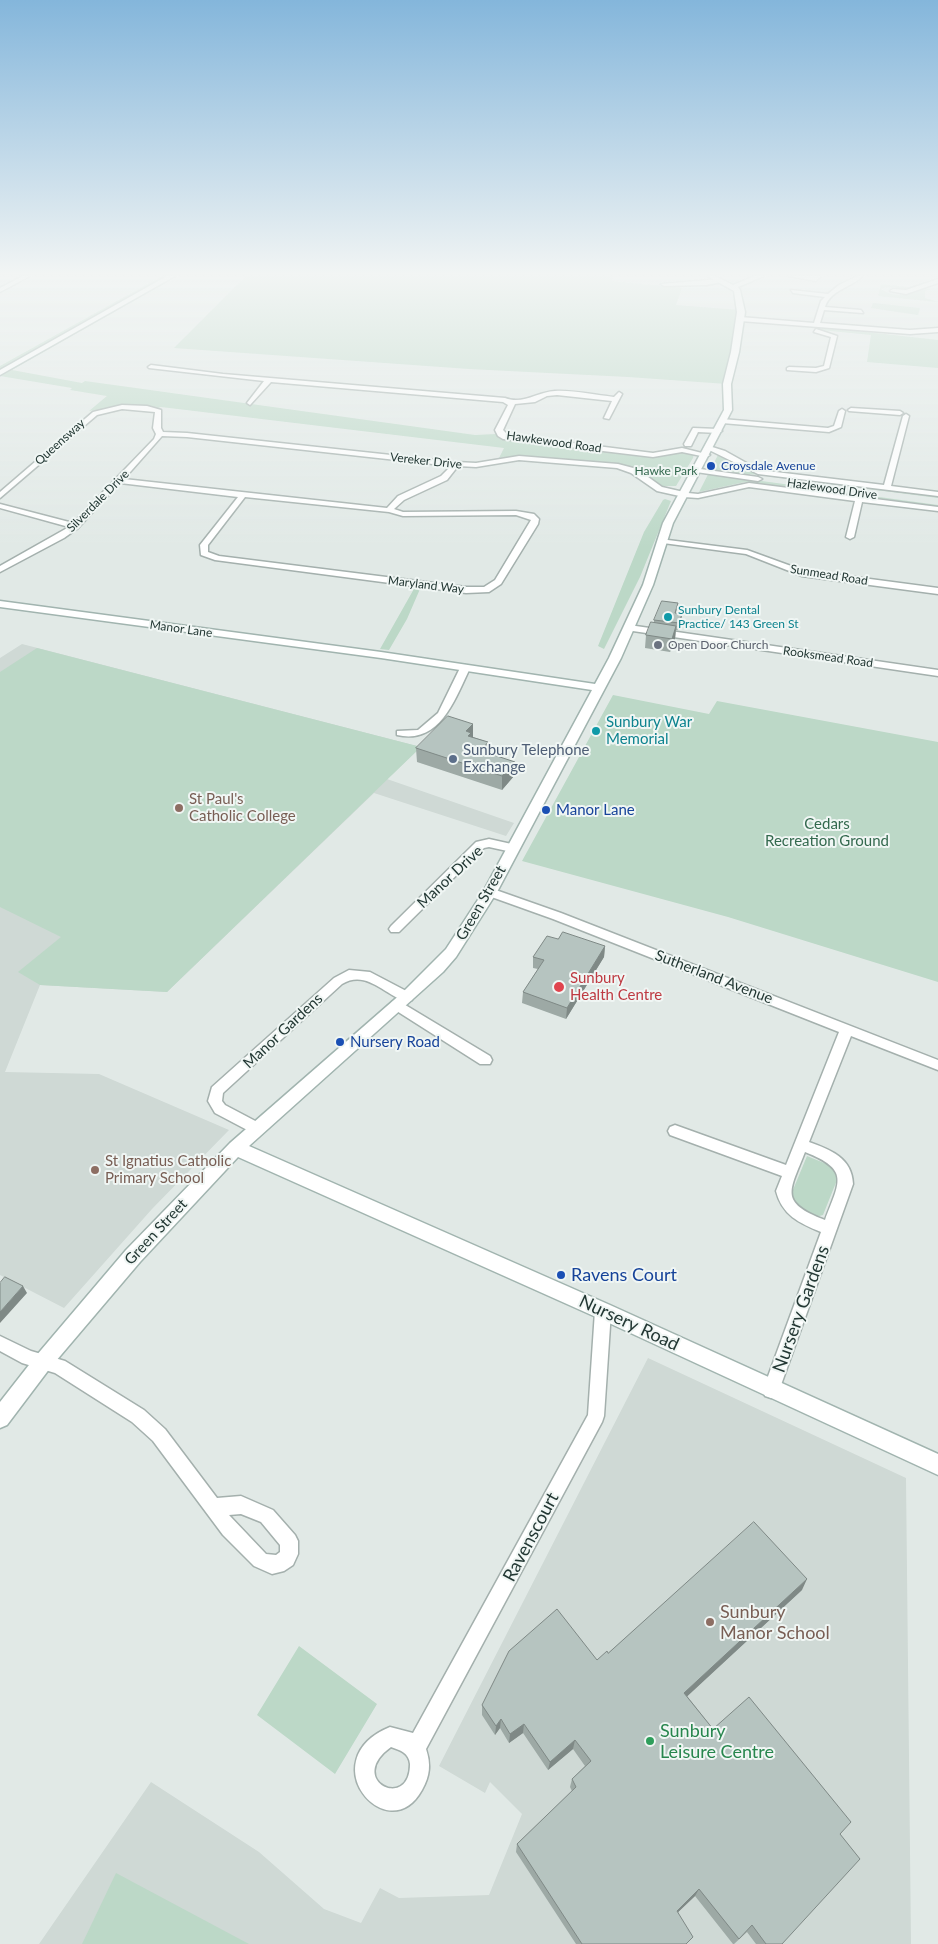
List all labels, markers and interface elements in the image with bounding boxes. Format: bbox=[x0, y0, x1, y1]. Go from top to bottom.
street label: Queensway bbox=[32, 416, 88, 468]
street label: Hawkewood Road bbox=[506, 428, 602, 456]
street label: Vereker Drive bbox=[389, 450, 463, 472]
place label: Croysdale Avenue bbox=[721, 459, 816, 473]
marker: Croysdale Avenue bbox=[705, 460, 717, 472]
park label: Hawke Park bbox=[635, 464, 697, 478]
street label: Silverdale Drive bbox=[64, 467, 132, 535]
street label: Hazlewood Drive bbox=[786, 476, 878, 502]
street label: Sunmead Road bbox=[789, 562, 869, 588]
street label: Maryland Way bbox=[387, 573, 465, 597]
place label: Sunbury Dental Practice/ 143 Green St bbox=[678, 603, 799, 631]
marker: Sunbury Dental Practice/ 143 Green St bbox=[662, 611, 674, 623]
street label: Manor Lane bbox=[149, 617, 213, 641]
place label: Open Door Church bbox=[668, 638, 768, 652]
marker: Open Door Church bbox=[652, 639, 664, 651]
street label: Rooksmead Road bbox=[782, 644, 874, 670]
place label: Sunbury War Memorial bbox=[606, 713, 692, 748]
marker: Sunbury War Memorial bbox=[590, 725, 602, 737]
place label: Sunbury Telephone Exchange bbox=[463, 741, 589, 776]
marker: Sunbury Telephone Exchange bbox=[447, 753, 459, 765]
place label: St Paul's Catholic College bbox=[189, 790, 296, 825]
place label: Manor Lane bbox=[556, 801, 635, 819]
marker: St Paul's Catholic College bbox=[173, 802, 185, 814]
marker: Manor Lane bbox=[540, 804, 552, 816]
park label: Cedars Recreation Ground bbox=[765, 815, 889, 850]
street label: Manor Drive bbox=[413, 842, 487, 912]
street label: Green Street bbox=[452, 862, 510, 944]
street label: Sutherland Avenue bbox=[653, 946, 775, 1008]
place label: Sunbury Health Centre bbox=[570, 969, 662, 1004]
marker: Sunbury Health Centre bbox=[552, 980, 566, 994]
street label: Manor Gardens bbox=[240, 990, 326, 1072]
place label: Nursery Road bbox=[350, 1033, 440, 1051]
marker: Nursery Road bbox=[334, 1036, 346, 1048]
place label: St Ignatius Catholic Primary School bbox=[105, 1152, 231, 1187]
marker: St Ignatius Catholic Primary School bbox=[89, 1164, 101, 1176]
street label: Green Street bbox=[121, 1195, 191, 1269]
street label: Nursery Gardens bbox=[768, 1243, 834, 1375]
place label: Ravens Court bbox=[571, 1264, 677, 1286]
marker: Ravens Court bbox=[555, 1269, 567, 1281]
street label: Nursery Road bbox=[576, 1290, 682, 1356]
street label: Ravenscourt bbox=[498, 1489, 564, 1585]
place label: Sunbury Manor School bbox=[720, 1601, 830, 1644]
marker: Sunbury Manor School bbox=[704, 1616, 716, 1628]
place label: Sunbury Leisure Centre bbox=[660, 1720, 774, 1762]
marker: Sunbury Leisure Centre bbox=[644, 1735, 656, 1747]

